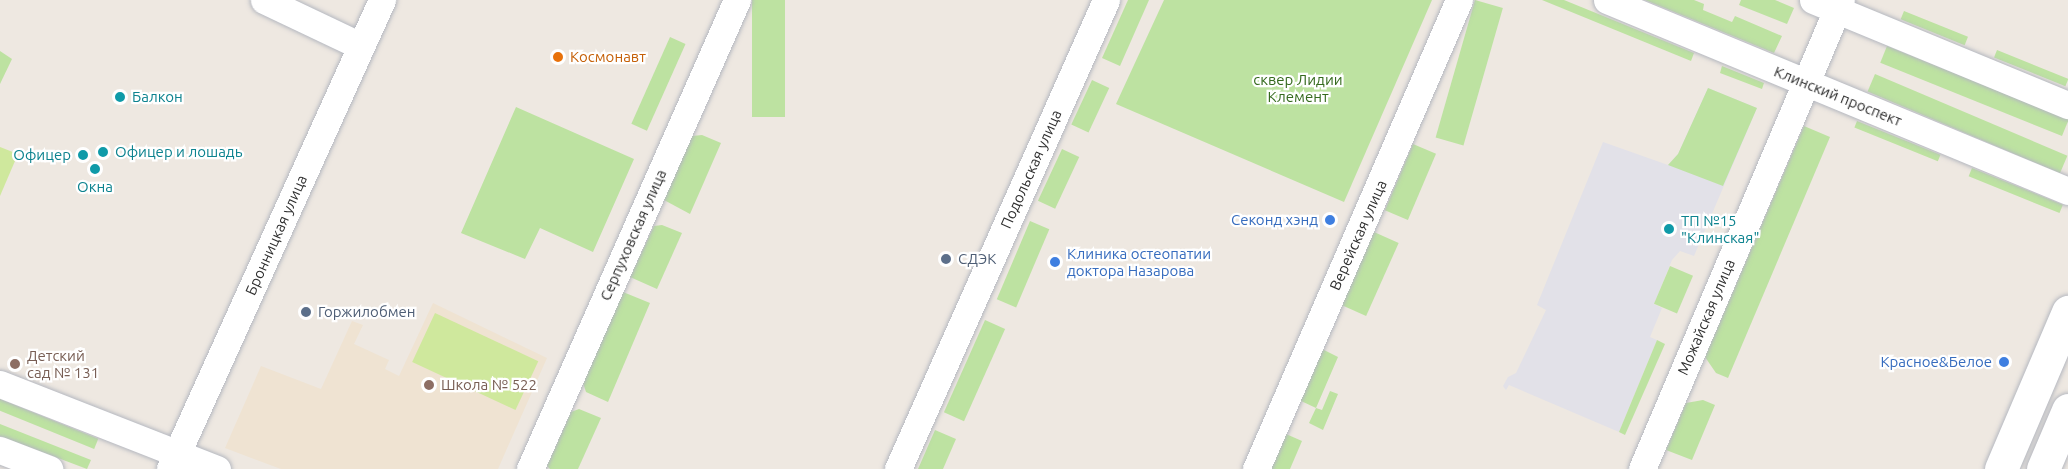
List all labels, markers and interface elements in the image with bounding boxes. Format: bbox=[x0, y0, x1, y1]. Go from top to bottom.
place label: Космонавт bbox=[570, 48, 646, 66]
marker: Космонавт bbox=[551, 50, 565, 64]
street label: Клинский проспект bbox=[1771, 62, 1905, 130]
park label: сквер Лидии Клемент bbox=[1253, 70, 1343, 105]
place label: Балкон bbox=[132, 88, 183, 106]
marker: Балкон bbox=[113, 90, 127, 104]
street label: Подольская улица bbox=[997, 107, 1065, 231]
place label: Офицер и лошадь bbox=[115, 143, 242, 161]
marker: Офицер и лошадь bbox=[96, 145, 110, 159]
place label: Офицер bbox=[13, 146, 71, 164]
marker: Офицер bbox=[76, 148, 90, 162]
marker: Окна bbox=[88, 162, 102, 176]
street label: Серпуховская улица bbox=[596, 167, 670, 303]
street label: Бронницкая улица bbox=[241, 172, 311, 298]
street label: Верейская улица bbox=[1326, 177, 1390, 293]
place label: Окна bbox=[77, 178, 113, 196]
place label: Секонд хэнд bbox=[1231, 211, 1318, 229]
place label: ТП №15 "Клинская" bbox=[1681, 211, 1759, 246]
marker: Секонд хэнд bbox=[1323, 213, 1337, 227]
marker: ТП №15 "Клинская" bbox=[1662, 222, 1676, 236]
place label: Клиника остеопатии доктора Назарова bbox=[1067, 244, 1211, 279]
place label: СДЭК bbox=[958, 250, 996, 268]
marker: СДЭК bbox=[939, 252, 953, 266]
marker: Клиника остеопатии доктора Назарова bbox=[1048, 255, 1062, 269]
street label: Можайская улица bbox=[1673, 256, 1739, 378]
place label: Горжилобмен bbox=[318, 303, 416, 321]
marker: Горжилобмен bbox=[299, 305, 313, 319]
place label: Детский сад № 131 bbox=[27, 346, 99, 381]
place label: Красное&Белое bbox=[1880, 353, 1992, 371]
marker: Красное&Белое bbox=[1997, 355, 2011, 369]
marker: Детский сад № 131 bbox=[8, 357, 22, 371]
place label: Школа № 522 bbox=[441, 376, 537, 394]
marker: Школа № 522 bbox=[422, 378, 436, 392]

